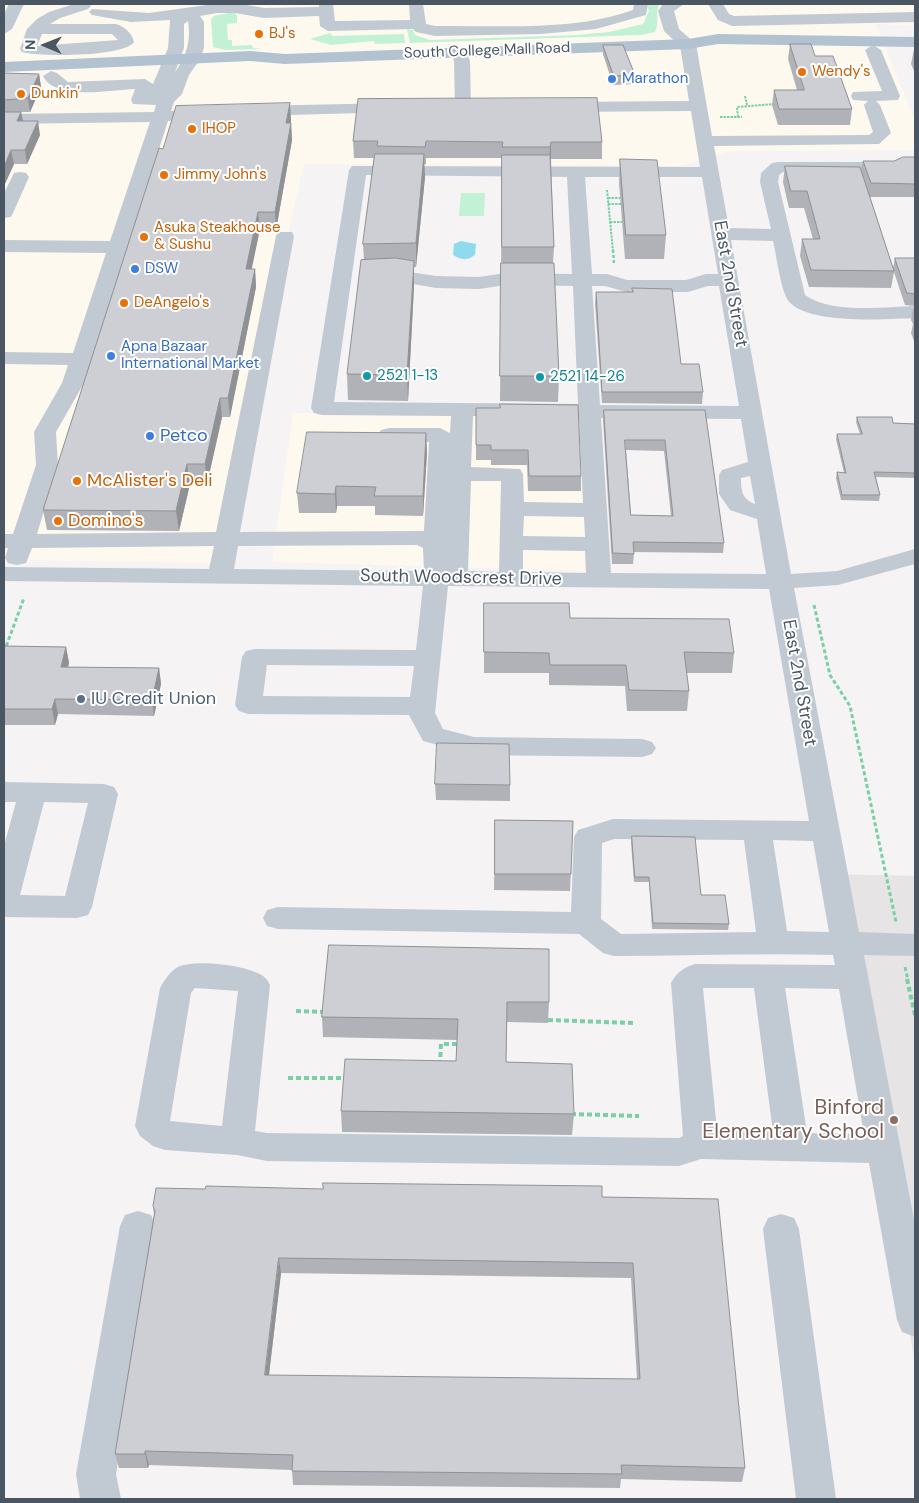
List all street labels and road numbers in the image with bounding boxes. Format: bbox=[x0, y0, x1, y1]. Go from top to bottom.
street label: South College Mall Road bbox=[404, 39, 570, 63]
street label: East 2nd Street bbox=[708, 219, 752, 349]
street label: South Woodscrest Drive bbox=[360, 565, 562, 591]
street label: East 2nd Street bbox=[777, 618, 821, 748]

